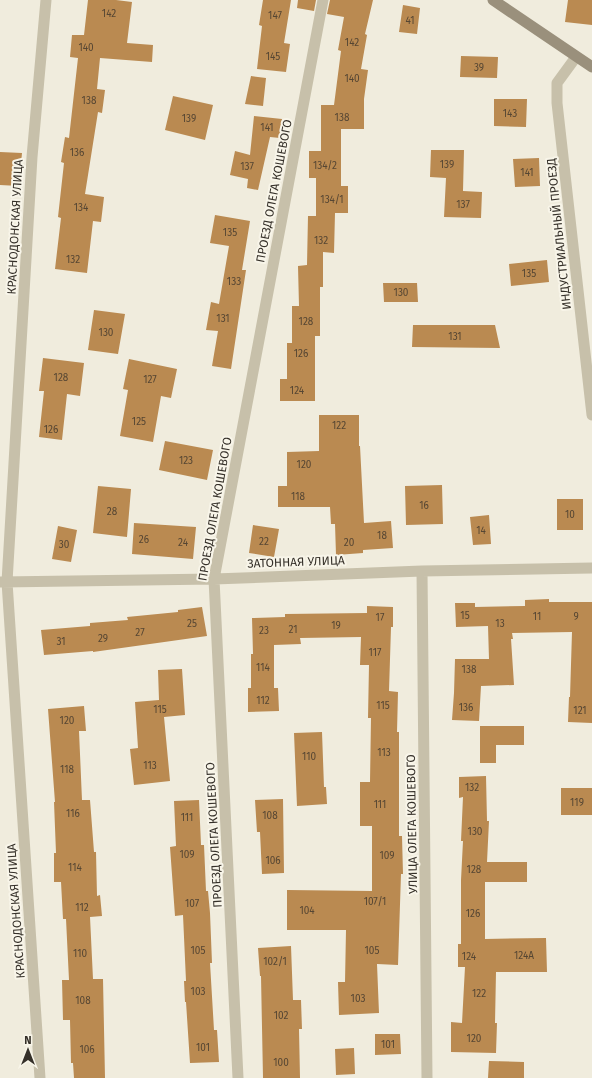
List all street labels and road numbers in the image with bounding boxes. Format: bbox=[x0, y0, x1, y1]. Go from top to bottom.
street label: ПРОЕЗД ОЛЕГА КОШЕВОГО bbox=[253, 118, 295, 264]
street label: ИНДУСТРИАЛЬНЫЙ ПРОЕЗД bbox=[543, 158, 574, 311]
street label: КРАСНОДОНСКАЯ УЛИЦА bbox=[4, 159, 26, 295]
street label: ПРОЕЗД ОЛЕГА КОШЕВОГО bbox=[195, 436, 235, 582]
street label: ЗАТОННАЯ УЛИЦА bbox=[247, 553, 345, 571]
street label: УЛИЦА ОЛЕГА КОШЕВОГО bbox=[404, 754, 420, 894]
street label: ПРОЕЗД ОЛЕГА КОШЕВОГО bbox=[203, 762, 225, 908]
street label: КРАСНОДОНСКАЯ УЛИЦА bbox=[4, 843, 28, 979]

